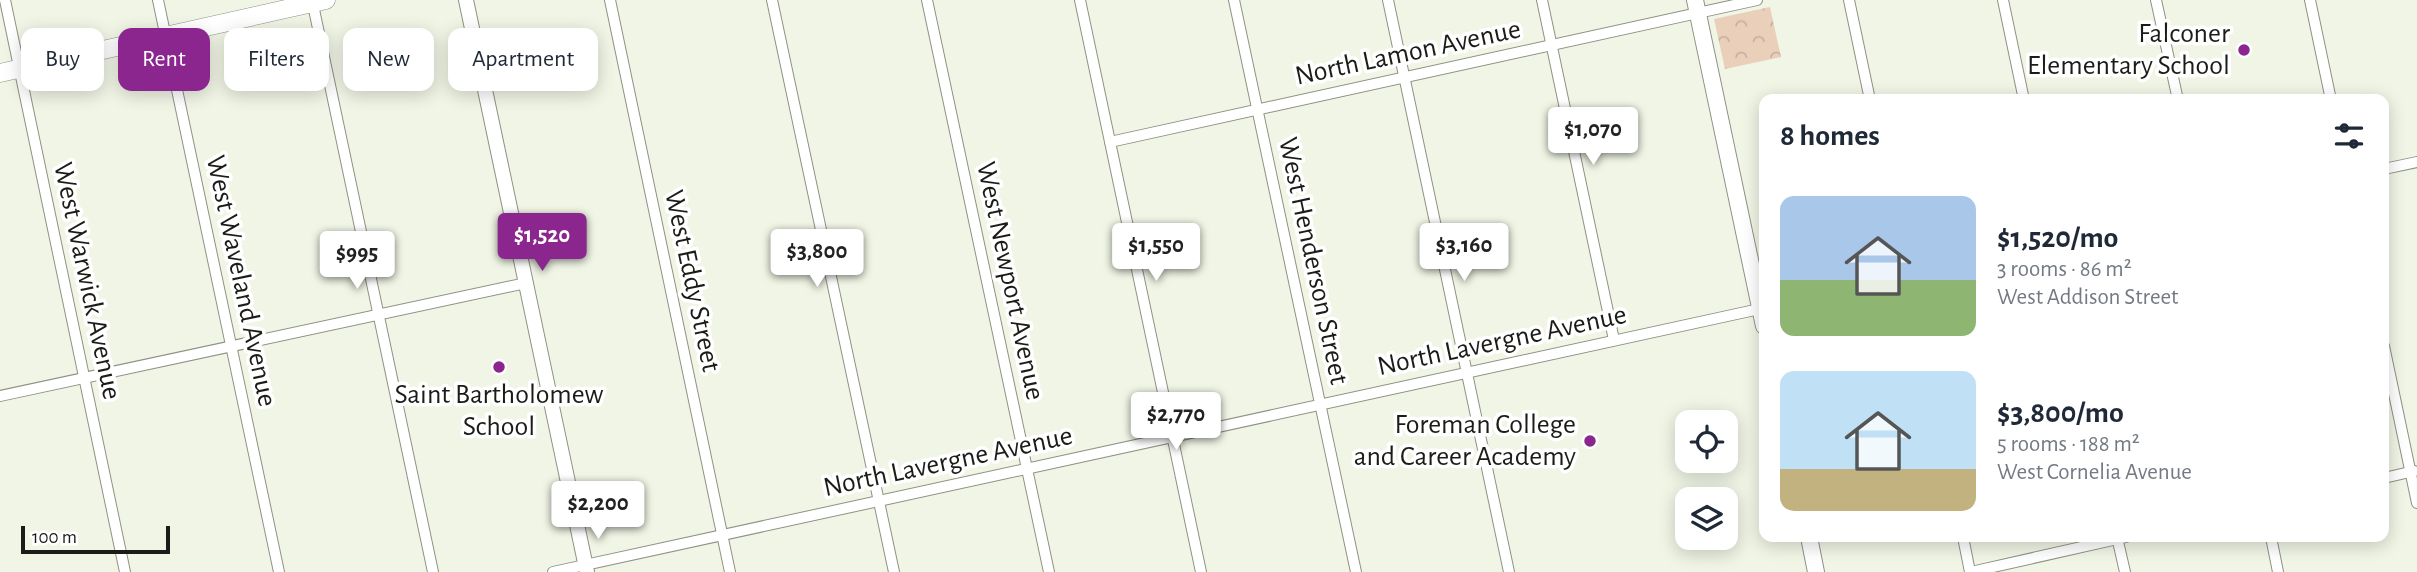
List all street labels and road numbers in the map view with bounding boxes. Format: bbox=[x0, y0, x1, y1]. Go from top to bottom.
street label: North Lamon Avenue bbox=[1293, 15, 1523, 91]
street label: West Henderson Street bbox=[1273, 135, 1353, 387]
street label: West Waveland Avenue bbox=[201, 153, 281, 409]
street label: West Newport Avenue bbox=[971, 159, 1049, 403]
street label: West Warwick Avenue bbox=[48, 160, 126, 402]
street label: West Eddy Street bbox=[659, 188, 725, 374]
street label: North Lavergne Avenue bbox=[1375, 301, 1629, 381]
street label: North Lavergne Avenue bbox=[821, 422, 1075, 502]

